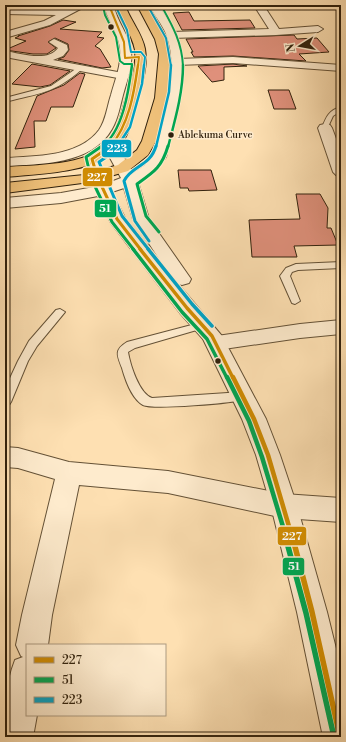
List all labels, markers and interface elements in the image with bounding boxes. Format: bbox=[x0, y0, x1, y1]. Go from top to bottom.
unlabelled marker bbox=[106, 22, 116, 32]
north arrow bbox=[280, 26, 320, 66]
text: N bbox=[283, 42, 299, 53]
place label: Ablekuma Curve bbox=[177, 129, 253, 141]
marker: Ablekuma Curve bbox=[166, 130, 176, 140]
line badge: 223 bbox=[101, 139, 132, 158]
text: 223 bbox=[107, 142, 128, 156]
line badge: 227 bbox=[82, 167, 113, 187]
text: 227 bbox=[87, 171, 108, 185]
line badge: 51 bbox=[94, 199, 117, 218]
text: 51 bbox=[99, 202, 112, 216]
unlabelled marker bbox=[213, 356, 223, 366]
line badge: 227 bbox=[277, 526, 307, 546]
text: 227 bbox=[282, 530, 303, 544]
line badge: 51 bbox=[282, 557, 305, 576]
text: 51 bbox=[288, 560, 301, 574]
legend bbox=[26, 644, 166, 716]
text: 227 bbox=[62, 653, 82, 668]
text: 51 bbox=[62, 673, 75, 688]
text: 223 bbox=[62, 693, 83, 708]

